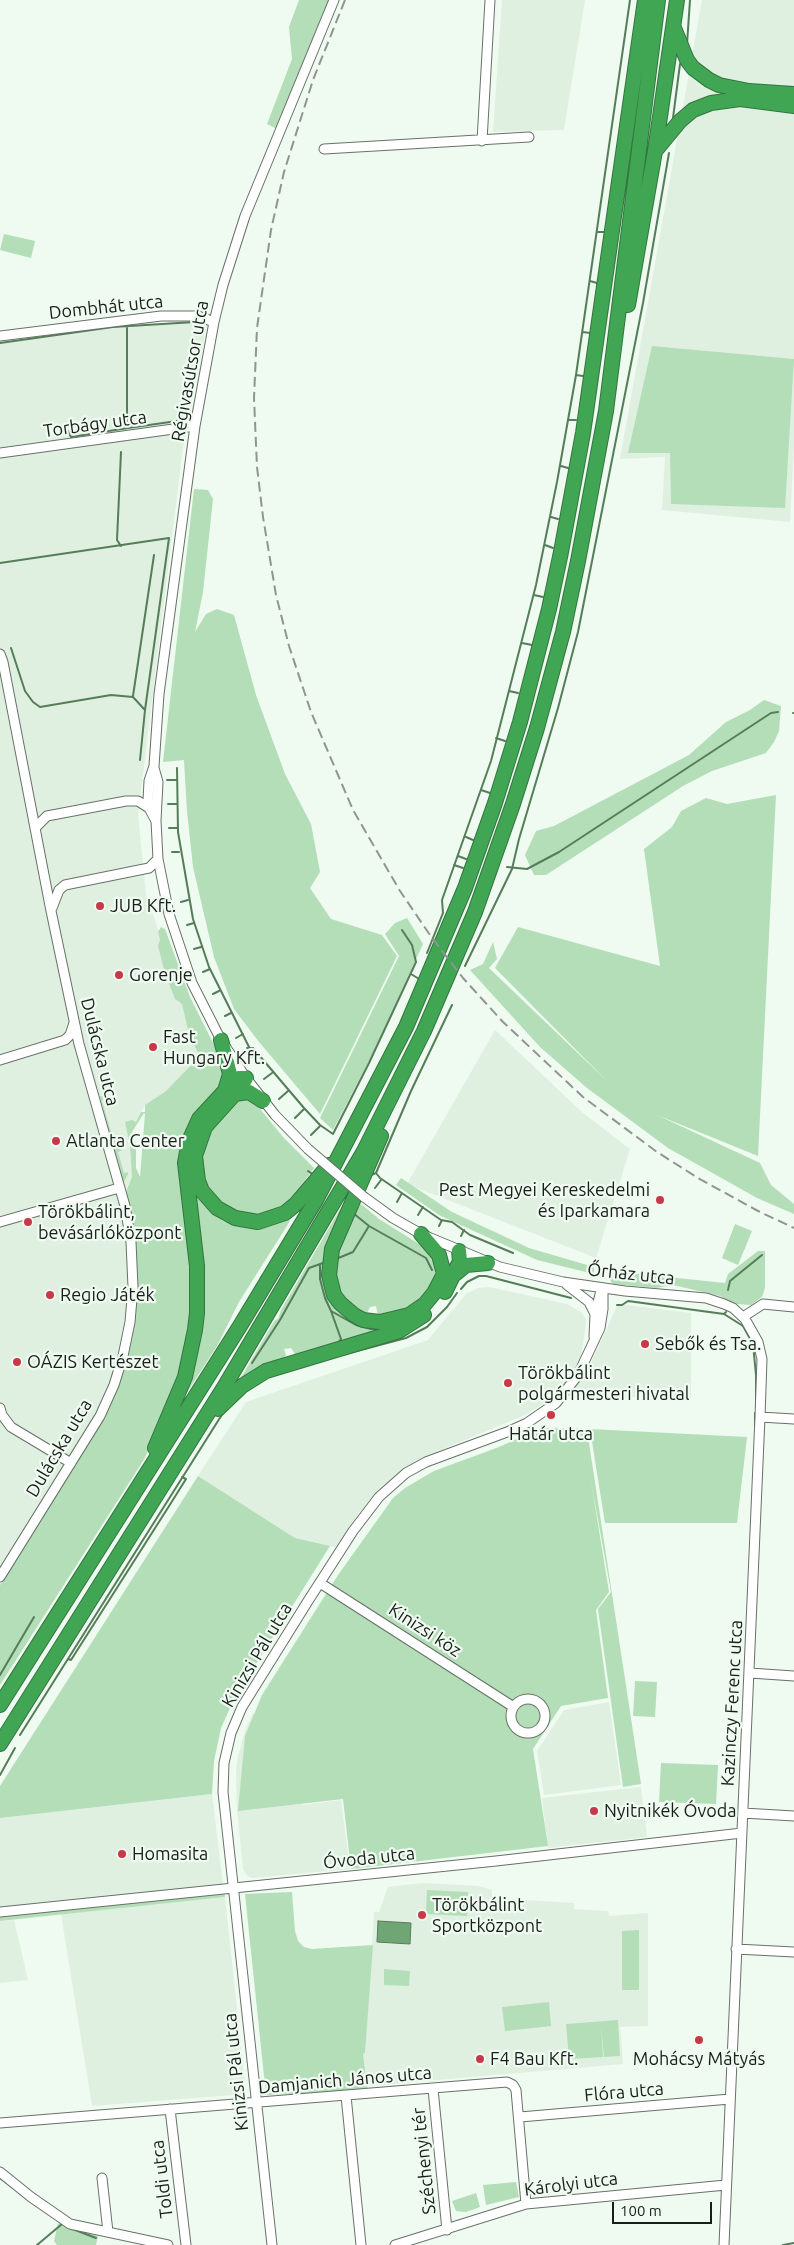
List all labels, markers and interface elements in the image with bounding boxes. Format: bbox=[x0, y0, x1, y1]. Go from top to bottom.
street label: Dombhát utca bbox=[48, 290, 164, 324]
street label: Régivasútsor utca bbox=[167, 299, 213, 443]
street label: Torbágy utca bbox=[42, 406, 148, 442]
place label: JUB Kft. bbox=[110, 895, 176, 917]
marker: JUB Kft. bbox=[94, 900, 106, 912]
place label: Gorenje bbox=[129, 964, 193, 986]
marker: Gorenje bbox=[113, 969, 125, 981]
street label: Dulácska utca bbox=[76, 996, 124, 1108]
place label: Fast Hungary Kft. bbox=[163, 1026, 265, 1068]
marker: Fast Hungary Kft. bbox=[147, 1041, 159, 1053]
place label: Atlanta Center bbox=[66, 1130, 184, 1152]
marker: Atlanta Center bbox=[50, 1135, 62, 1147]
place label: Pest Megyei Kereskedelmi és Iparkamara bbox=[439, 1179, 650, 1222]
marker: Pest Megyei Kereskedelmi és Iparkamara bbox=[654, 1194, 666, 1206]
place label: Törökbálint, bevásárlóközpont bbox=[38, 1201, 181, 1244]
marker: Törökbálint, bevásárlóközpont bbox=[22, 1216, 34, 1228]
street label: Őrház utca bbox=[586, 1259, 676, 1289]
place label: Regio Játék bbox=[60, 1284, 155, 1306]
marker: Regio Játék bbox=[44, 1289, 56, 1301]
place label: Sebők és Tsa. bbox=[655, 1333, 761, 1355]
marker: Sebők és Tsa. bbox=[639, 1338, 651, 1350]
place label: OÁZIS Kertészet bbox=[27, 1351, 159, 1373]
marker: OÁZIS Kertészet bbox=[11, 1356, 23, 1368]
place label: Törökbálint polgármesteri hivatal bbox=[518, 1362, 689, 1405]
marker: Törökbálint polgármesteri hivatal bbox=[502, 1377, 514, 1389]
street label: Dulácska utca bbox=[21, 1395, 97, 1501]
marker: Határ utca bbox=[545, 1409, 557, 1421]
place label: Határ utca bbox=[509, 1423, 593, 1445]
street label: Kinizsi Pál utca bbox=[217, 1599, 297, 1711]
street label: Kinizsi köz bbox=[385, 1599, 465, 1661]
street label: Kazinczy Ferenc utca bbox=[717, 1619, 747, 1787]
place label: Nyitnikék Óvoda bbox=[604, 1800, 737, 1822]
marker: Nyitnikék Óvoda bbox=[588, 1805, 600, 1817]
street label: Óvoda utca bbox=[322, 1842, 416, 1874]
place label: Homasita bbox=[132, 1843, 208, 1865]
marker: Homasita bbox=[116, 1848, 128, 1860]
place label: Törökbálint Sportközpont bbox=[432, 1894, 542, 1936]
marker: Törökbálint Sportközpont bbox=[416, 1909, 428, 1921]
street label: Kinizsi Pál utca bbox=[219, 2012, 253, 2132]
marker: Mohácsy Mátyás bbox=[693, 2034, 705, 2046]
place label: F4 Bau Kft. bbox=[490, 2048, 578, 2070]
place label: Mohácsy Mátyás bbox=[633, 2048, 765, 2070]
marker: F4 Bau Kft. bbox=[474, 2053, 486, 2065]
street label: Damjanich János utca bbox=[257, 2062, 433, 2098]
street label: Flóra utca bbox=[583, 2078, 665, 2106]
street label: Széchenyi tér bbox=[408, 2107, 440, 2215]
street label: Toldi utca bbox=[147, 2139, 177, 2219]
street label: Károlyi utca bbox=[523, 2168, 619, 2200]
scale bar bbox=[614, 2192, 714, 2224]
text: 100 m bbox=[620, 2202, 662, 2219]

